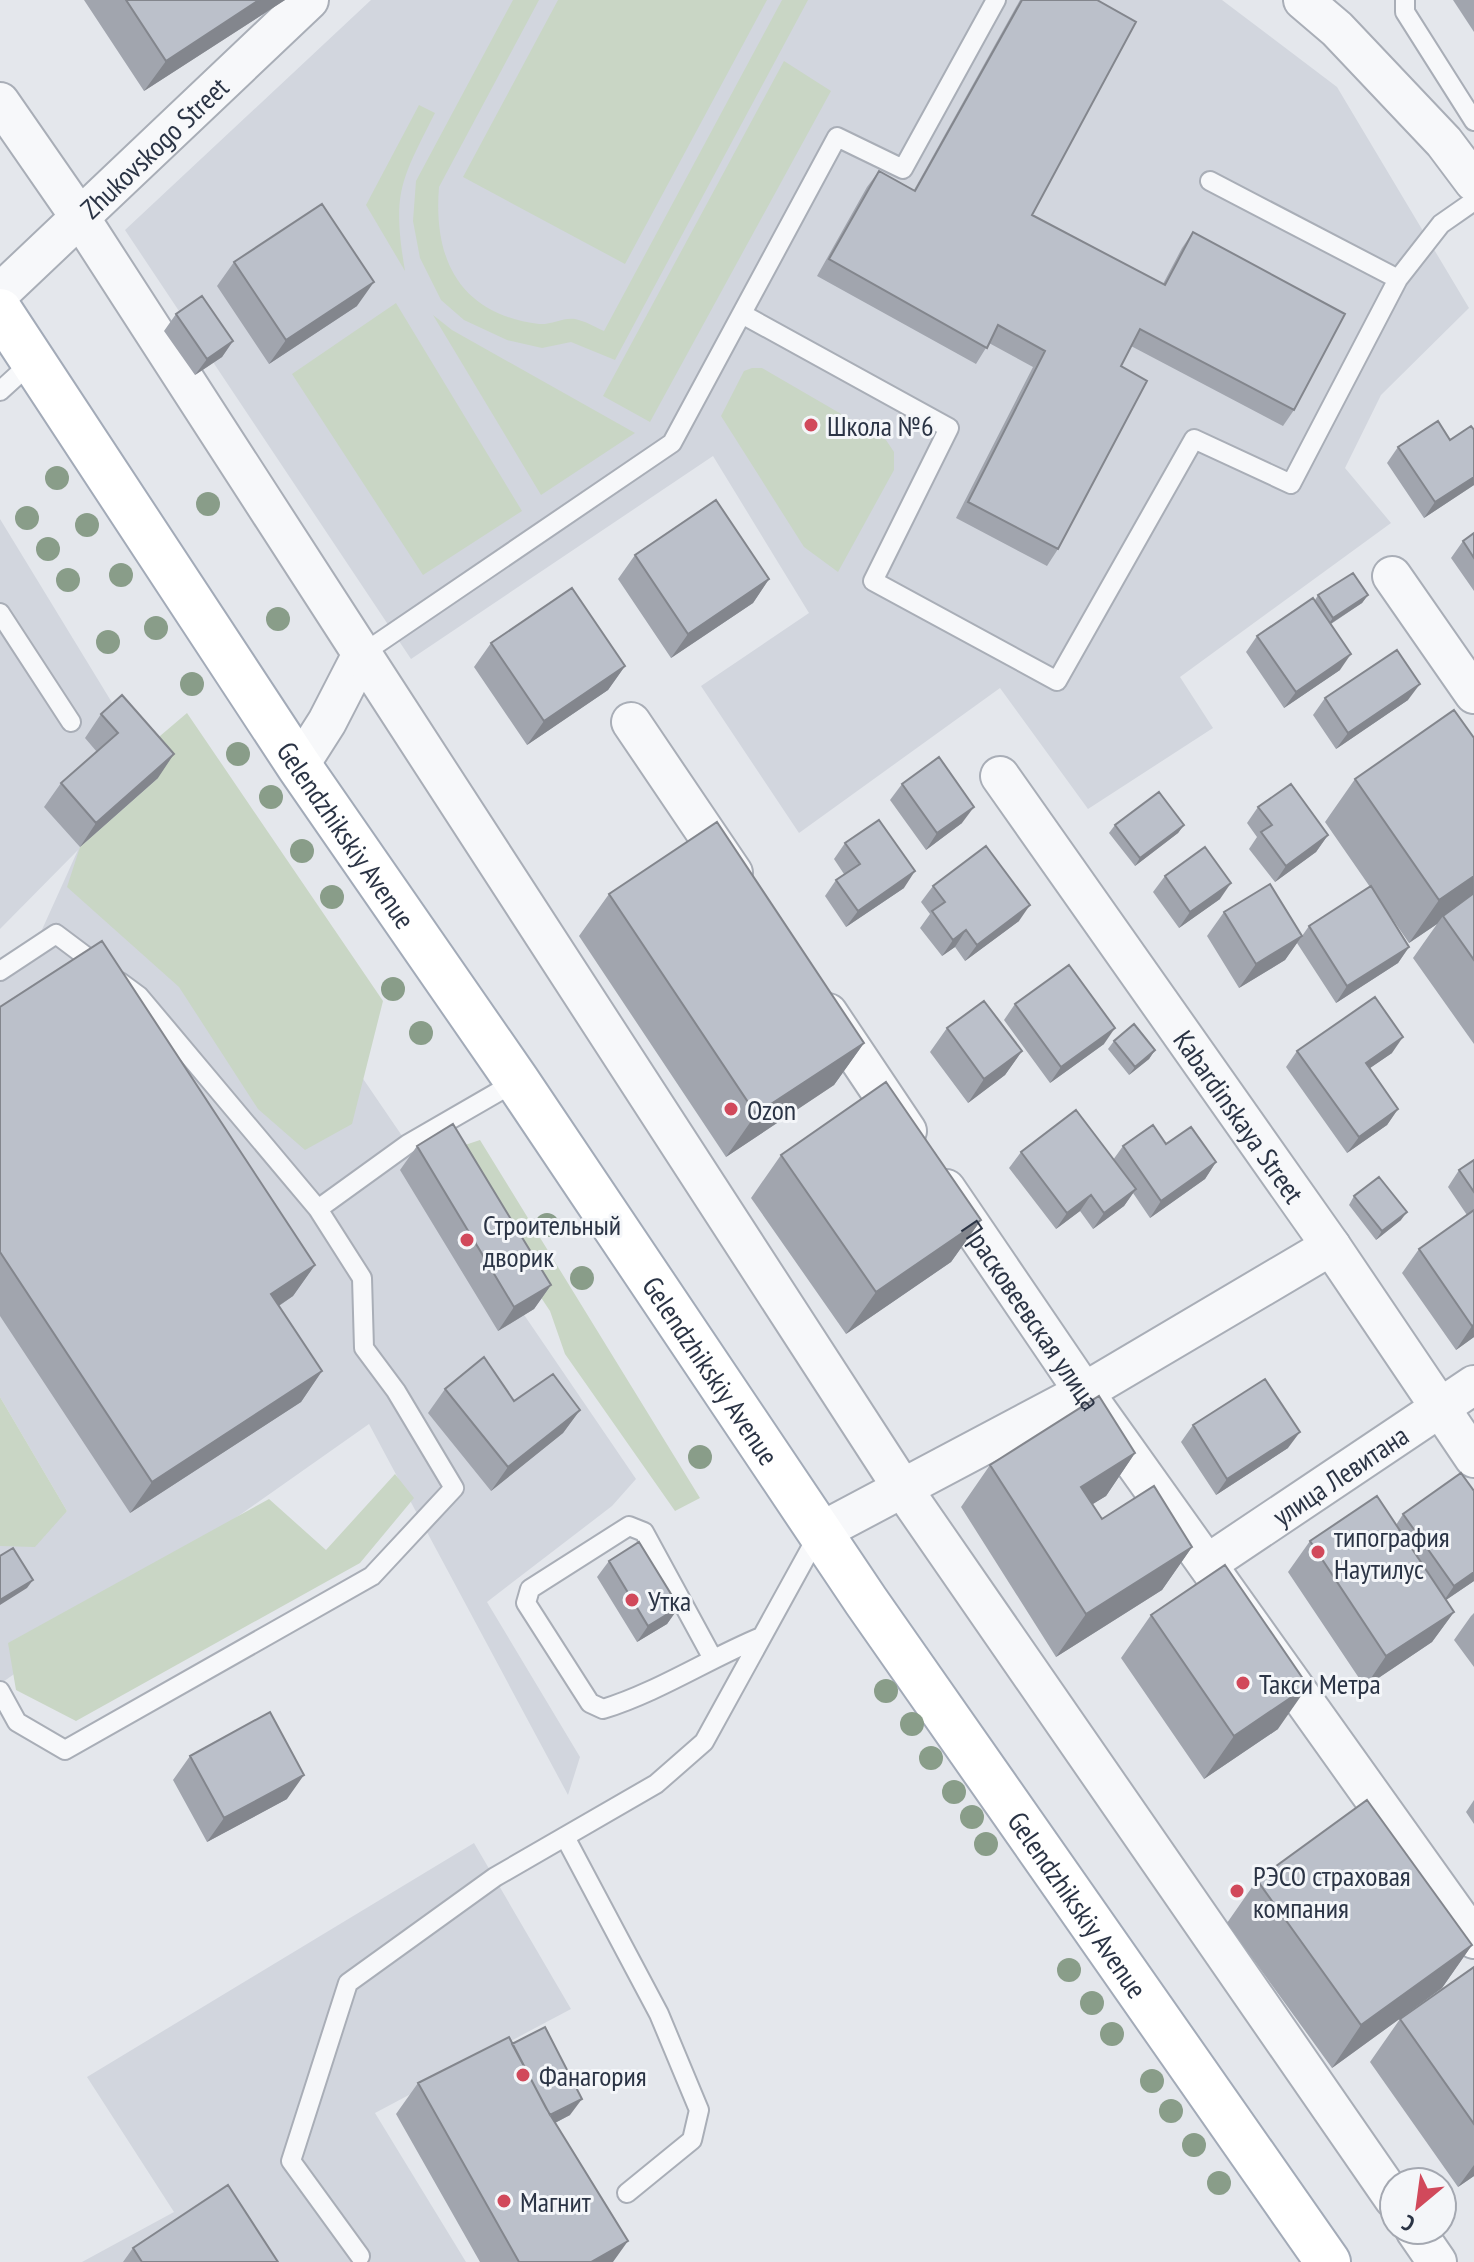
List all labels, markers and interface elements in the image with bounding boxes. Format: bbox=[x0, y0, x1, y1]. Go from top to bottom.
street label: Zhukovskogo Street bbox=[72, 68, 236, 226]
place label: Школа №6 bbox=[827, 407, 934, 444]
marker: Школа №6 bbox=[802, 416, 820, 434]
street label: Gelendzhikskiy Avenue bbox=[269, 734, 424, 935]
street label: Kabardinskaya Street bbox=[1166, 1022, 1313, 1210]
place label: Ozon bbox=[747, 1091, 796, 1128]
marker: Ozon bbox=[722, 1100, 740, 1118]
place label: Строительный дворик bbox=[483, 1206, 621, 1275]
street label: Прасковеевская улица bbox=[954, 1212, 1109, 1417]
marker: Строительный дворик bbox=[458, 1231, 476, 1249]
street label: Gelendzhikskiy Avenue bbox=[635, 1269, 788, 1472]
street label: улица Левитана bbox=[1265, 1416, 1415, 1534]
place label: типография Наутилус bbox=[1334, 1518, 1450, 1587]
marker: типография Наутилус bbox=[1309, 1543, 1327, 1561]
place label: Утка bbox=[648, 1582, 691, 1619]
marker: Утка bbox=[623, 1591, 641, 1609]
place label: Такси Метра bbox=[1259, 1665, 1381, 1702]
marker: Такси Метра bbox=[1234, 1674, 1252, 1692]
street label: Gelendzhikskiy Avenue bbox=[1000, 1804, 1156, 2005]
place label: РЭСО страховая компания bbox=[1253, 1857, 1411, 1926]
marker: РЭСО страховая компания bbox=[1228, 1882, 1246, 1900]
place label: Фанагория bbox=[539, 2057, 647, 2094]
marker: Фанагория bbox=[514, 2066, 532, 2084]
north arrow bbox=[1378, 2166, 1458, 2246]
place label: Магнит bbox=[520, 2183, 591, 2220]
marker: Магнит bbox=[495, 2192, 513, 2210]
text: С bbox=[1397, 2209, 1419, 2238]

